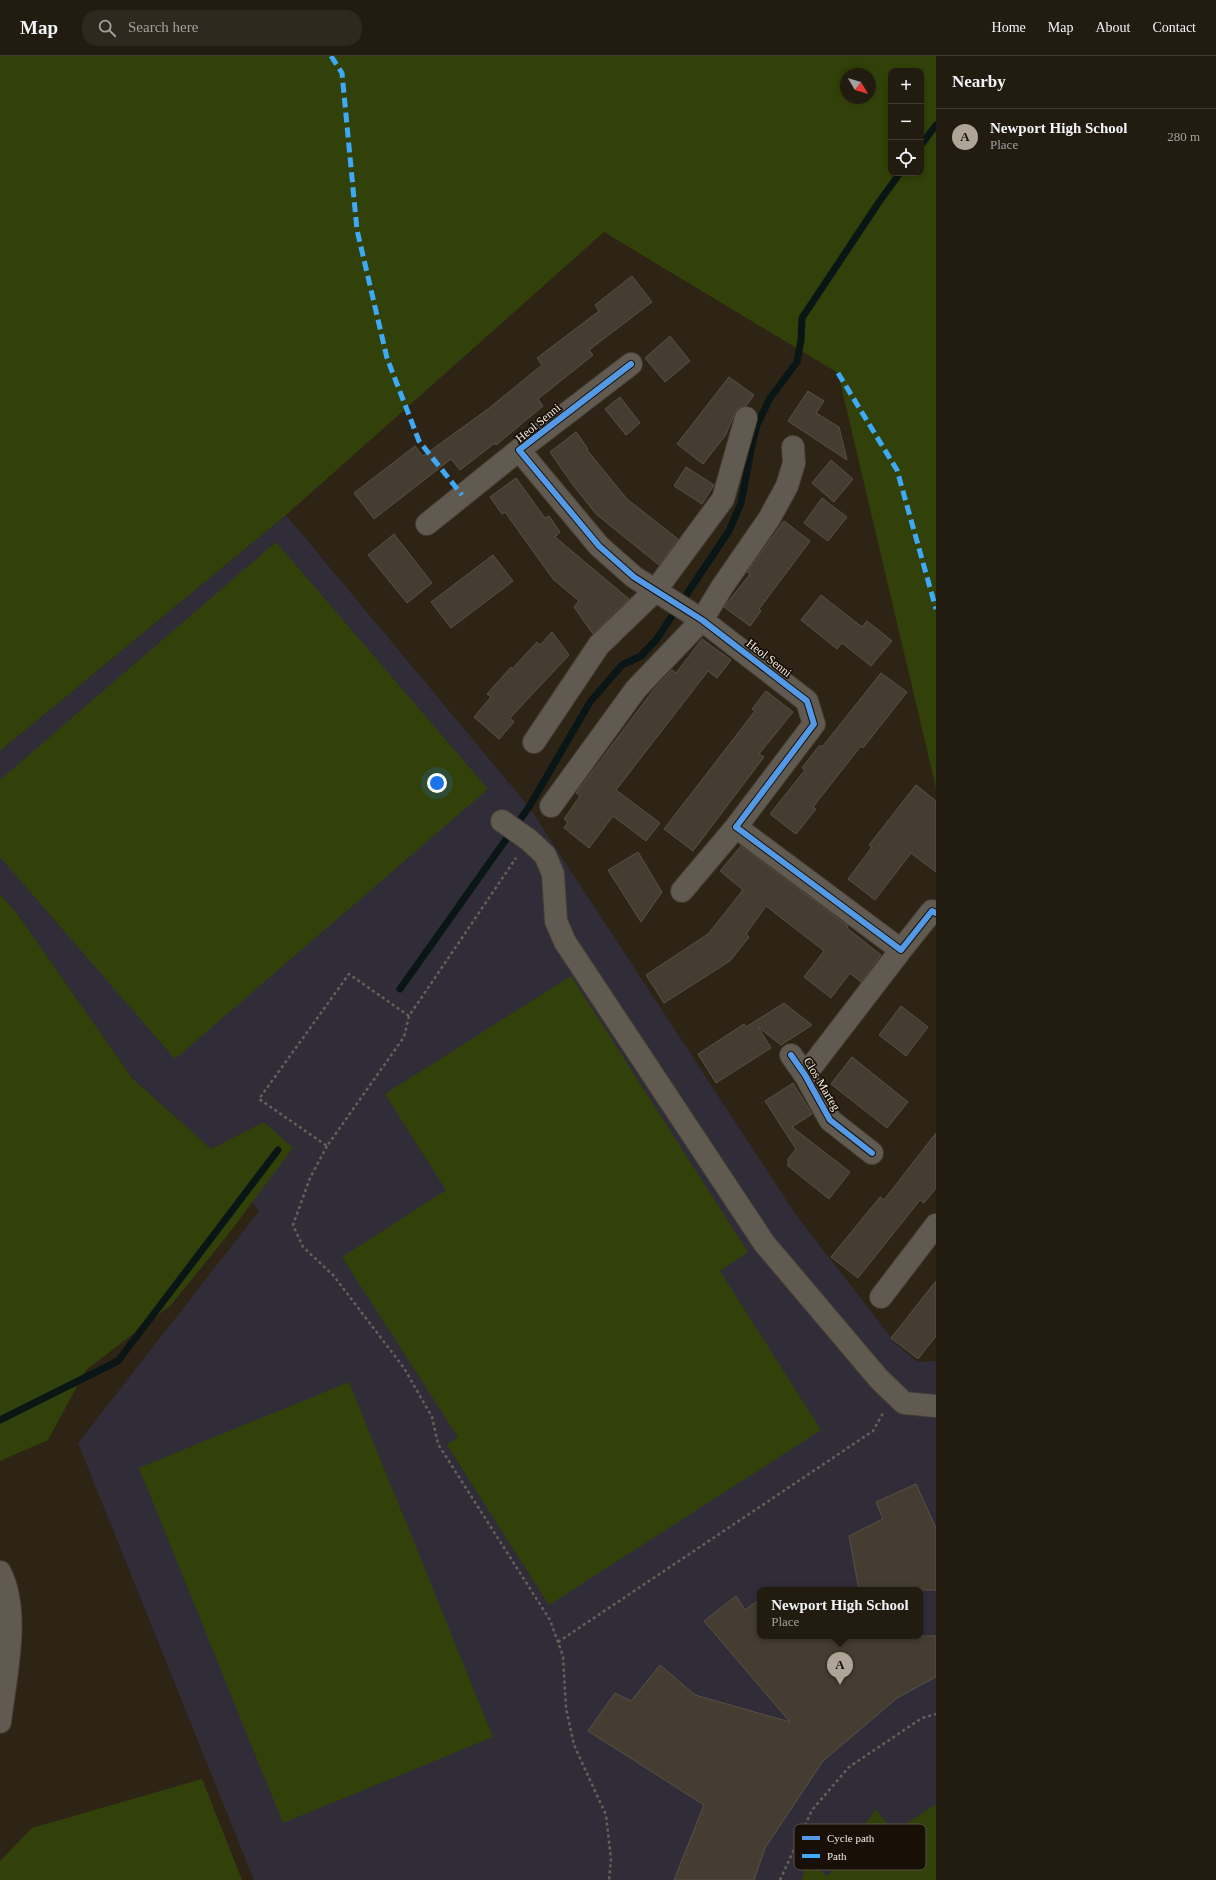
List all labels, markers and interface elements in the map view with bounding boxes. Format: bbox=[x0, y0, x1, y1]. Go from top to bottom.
search box bbox=[82, 10, 362, 46]
text: Map bbox=[20, 17, 58, 38]
icon: search bbox=[96, 17, 118, 39]
text: Search here bbox=[128, 19, 198, 35]
text: Home bbox=[992, 20, 1026, 35]
text: Map bbox=[1048, 20, 1073, 35]
text: About bbox=[1095, 20, 1130, 35]
text: Contact bbox=[1152, 20, 1196, 35]
north arrow bbox=[840, 68, 876, 104]
map controls bbox=[888, 68, 924, 176]
button: + bbox=[888, 68, 924, 104]
text: Nearby bbox=[952, 72, 1006, 91]
button: − bbox=[888, 104, 924, 140]
text: Newport High School bbox=[990, 120, 1128, 136]
text: A bbox=[960, 129, 970, 144]
text: 280 m bbox=[1167, 129, 1200, 144]
text: Place bbox=[990, 137, 1018, 152]
button: locate bbox=[888, 140, 924, 176]
street label: Heol Senni bbox=[513, 400, 564, 445]
street label: Heol Senni bbox=[744, 636, 795, 680]
your location bbox=[427, 773, 447, 793]
street label: Clos Marteg bbox=[801, 1055, 843, 1113]
popup bbox=[757, 1587, 923, 1639]
text: Newport High School bbox=[771, 1597, 909, 1613]
text: Place bbox=[771, 1614, 799, 1629]
pin: A bbox=[827, 1652, 853, 1685]
legend bbox=[794, 1824, 926, 1870]
text: Cycle path bbox=[827, 1832, 875, 1844]
text: Path bbox=[827, 1850, 847, 1862]

